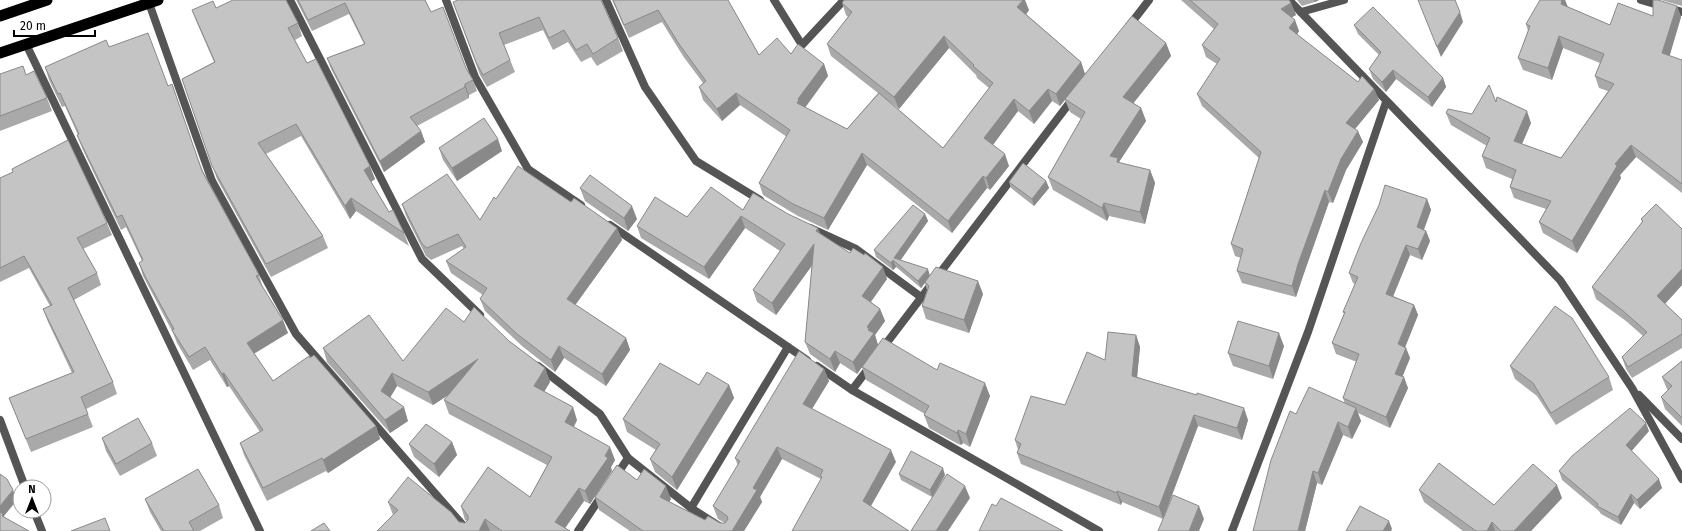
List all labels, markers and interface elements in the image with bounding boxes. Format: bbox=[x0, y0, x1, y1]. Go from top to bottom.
scale bar bbox=[14, 12, 95, 38]
text: 20 m bbox=[20, 19, 46, 33]
north arrow bbox=[12, 479, 52, 519]
text: N bbox=[28, 483, 36, 496]

